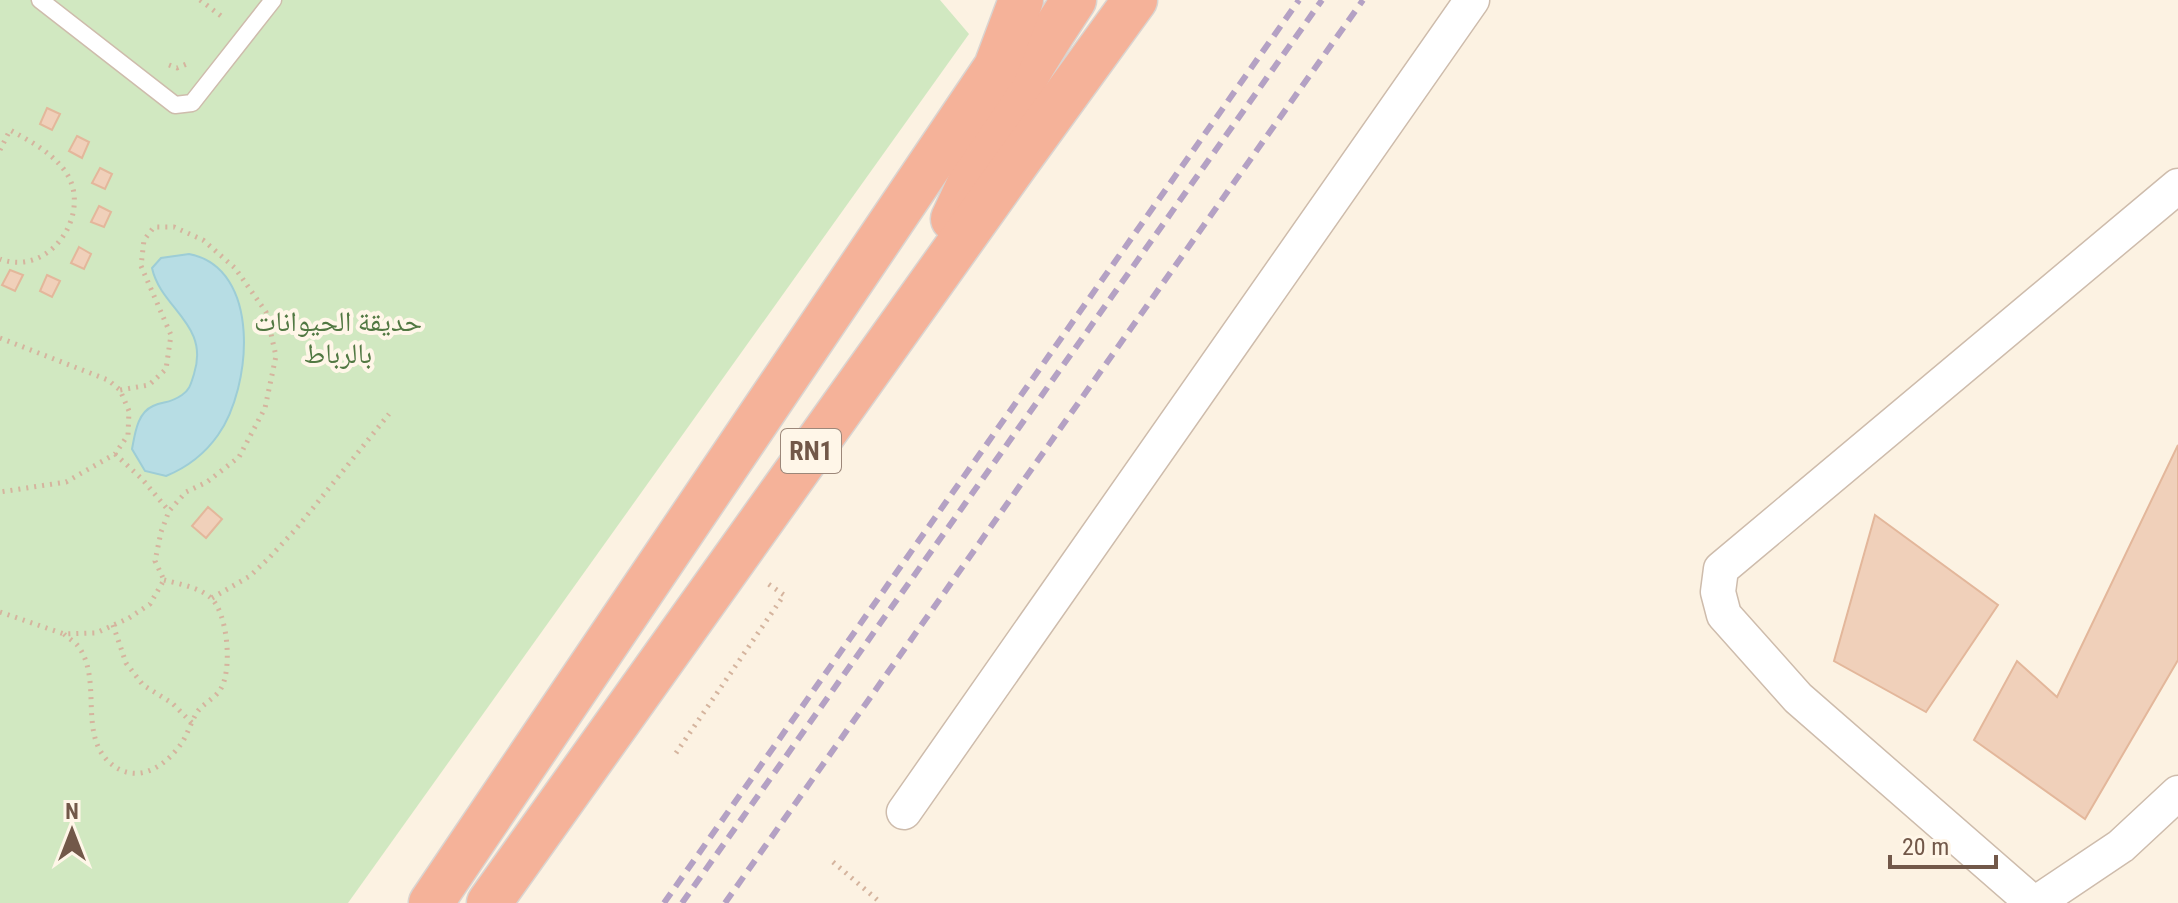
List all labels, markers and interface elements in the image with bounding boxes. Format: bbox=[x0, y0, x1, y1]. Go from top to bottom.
park label: حديقة الحيوانات بالرباط bbox=[254, 305, 422, 370]
road number: RN1 bbox=[781, 429, 841, 473]
north arrow bbox=[32, 791, 112, 871]
text: N bbox=[65, 799, 79, 824]
scale bar bbox=[1890, 819, 1996, 869]
text: 20 m bbox=[1902, 833, 1949, 861]

